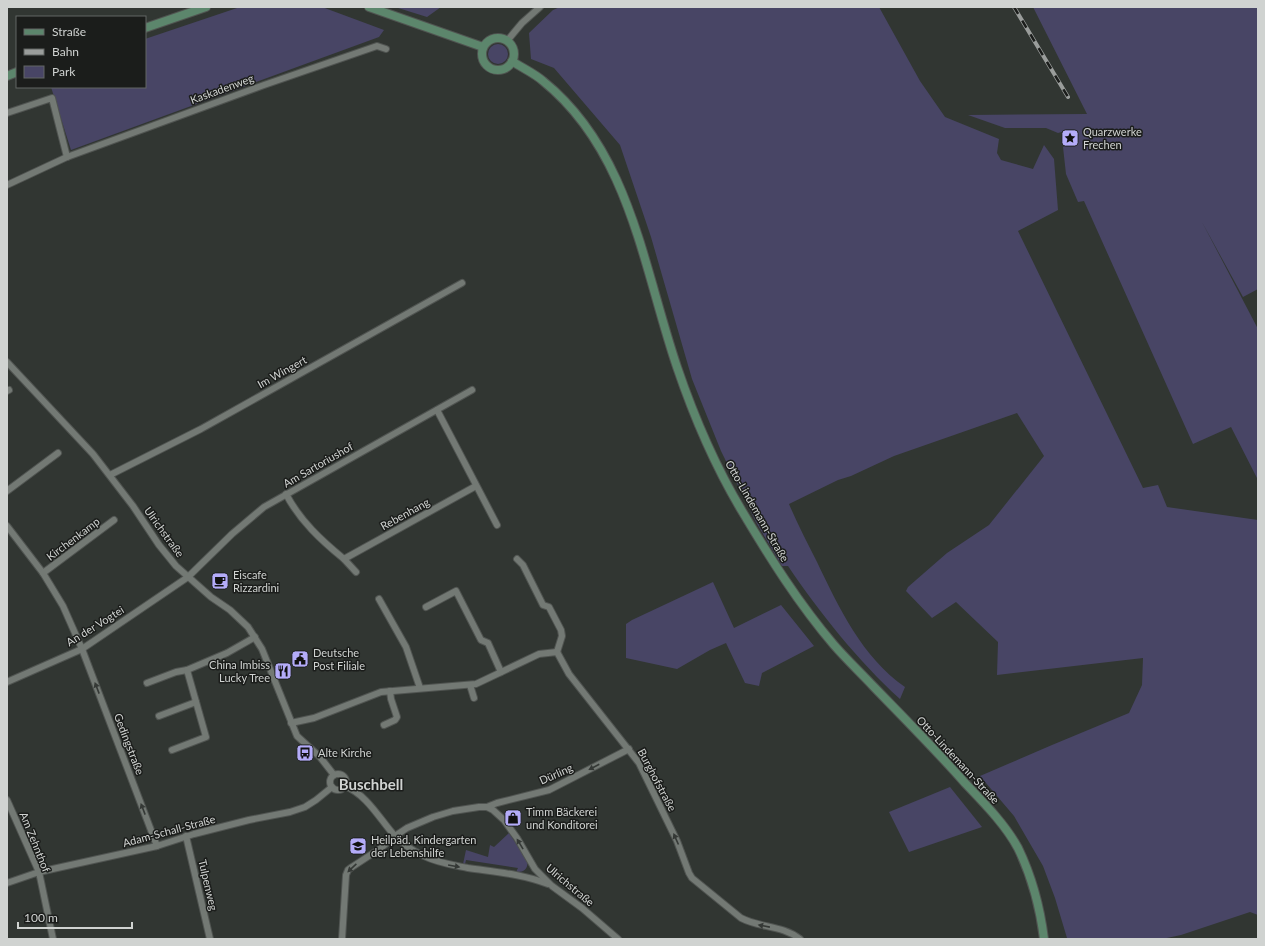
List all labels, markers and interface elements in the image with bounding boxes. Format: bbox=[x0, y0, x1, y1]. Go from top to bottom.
legend bbox=[16, 16, 146, 88]
text: Straße bbox=[52, 24, 86, 39]
text: Bahn bbox=[52, 44, 79, 59]
text: Park bbox=[52, 64, 76, 79]
street label: Kaskadenweg bbox=[188, 71, 256, 106]
place label: Quarzwerke Frechen bbox=[1083, 125, 1142, 151]
place icon: Quarzwerke Frechen bbox=[1060, 128, 1080, 148]
street label: Im Wingert bbox=[255, 353, 309, 390]
street label: Am Sartoriushof bbox=[281, 439, 355, 490]
street label: Otto-Lindemann-Straße bbox=[723, 458, 792, 564]
street label: Rebenhang bbox=[378, 495, 432, 532]
street label: Ulrichstraße bbox=[142, 504, 187, 560]
street label: Kirchenkamp bbox=[44, 514, 102, 563]
place label: Eiscafe Rizzardini bbox=[233, 568, 280, 594]
cafe icon: Eiscafe Rizzardini bbox=[210, 571, 230, 591]
street label: An der Vogtei bbox=[64, 603, 126, 648]
place label: Deutsche Post Filiale bbox=[313, 646, 365, 672]
public building icon: Deutsche Post Filiale bbox=[290, 649, 310, 669]
place label: China Imbiss Lucky Tree bbox=[209, 658, 270, 684]
restaurant icon: China Imbiss Lucky Tree bbox=[273, 661, 293, 681]
one-way arrow bbox=[94, 681, 100, 693]
street label: Gedingstraße bbox=[112, 711, 147, 777]
street label: Otto-Lindemann-Straße bbox=[914, 713, 1002, 806]
bus stop icon: Alte Kirche bbox=[295, 743, 315, 763]
place label: Alte Kirche bbox=[318, 746, 372, 759]
street label: Burghofstraße bbox=[635, 746, 679, 813]
street label: Dürling bbox=[537, 760, 575, 787]
one-way arrow bbox=[589, 763, 600, 770]
district label: Buschbell bbox=[339, 775, 403, 793]
one-way arrow bbox=[140, 803, 146, 815]
place label: Timm Bäckerei und Konditorei bbox=[526, 805, 598, 831]
shop icon: Timm Bäckerei und Konditorei bbox=[503, 808, 523, 828]
street label: Am Zehnthof bbox=[18, 810, 53, 874]
street label: Adam-Schall-Straße bbox=[121, 812, 217, 849]
place label: Heilpäd. Kindergarten der Lebenshilfe bbox=[371, 833, 476, 859]
one-way arrow bbox=[673, 834, 679, 845]
school or university icon: Heilpäd. Kindergarten der Lebenshilfe bbox=[348, 836, 368, 856]
one-way arrow bbox=[517, 838, 524, 849]
street label: Tulpenweg bbox=[196, 858, 221, 912]
street label: Ulrichstraße bbox=[544, 861, 597, 909]
one-way arrow bbox=[347, 863, 357, 872]
one-way arrow bbox=[448, 863, 460, 869]
scale bar bbox=[18, 904, 132, 930]
text: 100 m bbox=[24, 910, 58, 925]
one-way arrow bbox=[758, 922, 770, 928]

